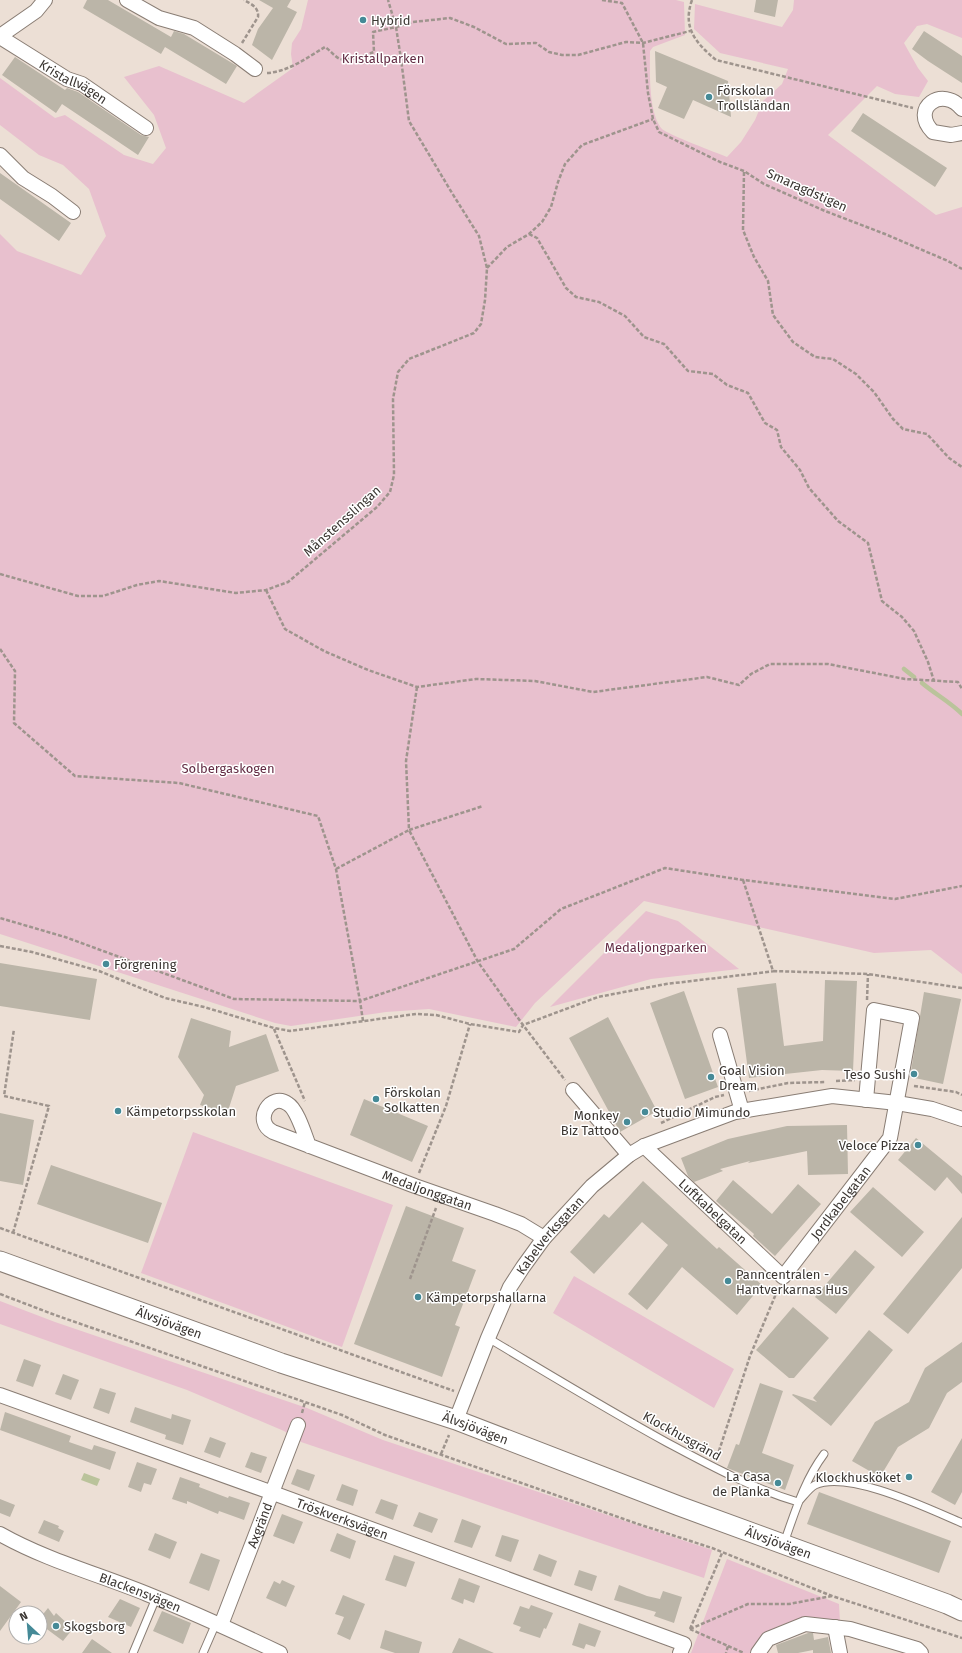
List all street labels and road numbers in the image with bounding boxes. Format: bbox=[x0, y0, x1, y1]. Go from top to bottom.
street label: Kristallvägen bbox=[37, 56, 110, 107]
street label: Smaragdstigen bbox=[764, 165, 850, 215]
street label: Månstensslingan bbox=[300, 483, 384, 559]
street label: Jordkabelgatan bbox=[807, 1163, 873, 1242]
street label: Medaljonggatan bbox=[380, 1167, 474, 1213]
street label: Luftkabelgatan bbox=[676, 1176, 750, 1247]
street label: Kabelverksgatan bbox=[513, 1193, 586, 1277]
street label: Älvsjövägen bbox=[134, 1304, 204, 1341]
street label: Klockhusgränd bbox=[640, 1408, 724, 1464]
street label: Älvsjövägen bbox=[441, 1409, 511, 1447]
street label: Tröskverksvägen bbox=[294, 1495, 390, 1542]
street label: Axgränd bbox=[244, 1500, 275, 1550]
street label: Älvsjövägen bbox=[744, 1523, 814, 1561]
street label: Blackensvägen bbox=[97, 1569, 184, 1615]

